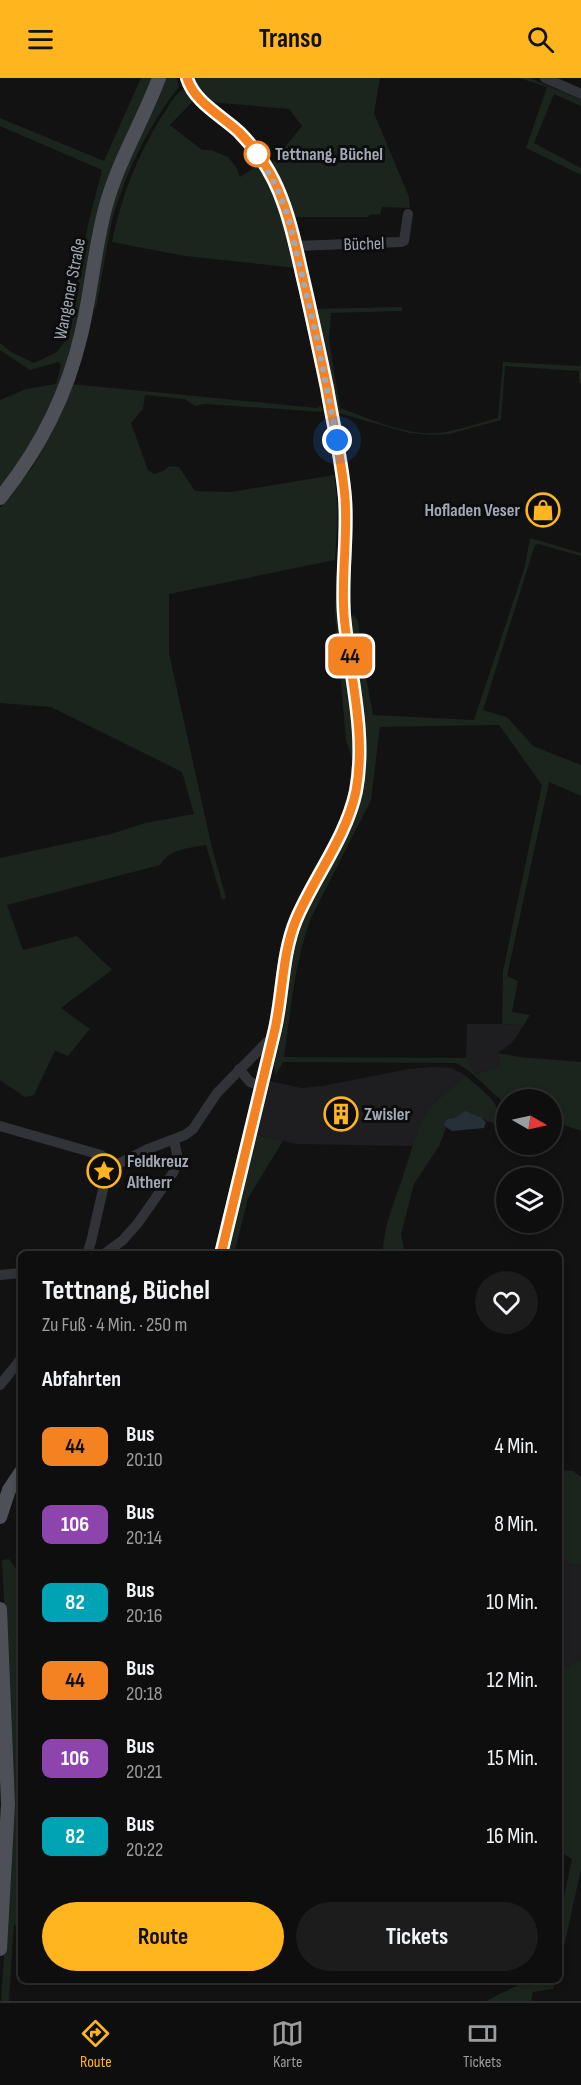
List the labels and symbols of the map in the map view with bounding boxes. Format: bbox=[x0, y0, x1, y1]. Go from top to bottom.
marker: Tettnang, Büchel bbox=[244, 141, 270, 167]
place label: Tettnang, Büchel bbox=[275, 144, 383, 165]
street label: Büchel bbox=[343, 233, 385, 255]
street label: Wangener Straße bbox=[50, 236, 90, 342]
your location bbox=[322, 425, 352, 455]
shop icon: Hofladen Veser bbox=[525, 492, 561, 528]
place label: Hofladen Veser bbox=[424, 500, 520, 521]
line badge: 44 bbox=[323, 636, 377, 676]
north arrow bbox=[496, 1089, 562, 1155]
building icon: Zwisler bbox=[323, 1096, 359, 1132]
place label: Zwisler bbox=[364, 1104, 410, 1125]
place label: Feldkreuz Altherr bbox=[126, 1151, 189, 1193]
place icon: Feldkreuz Altherr bbox=[86, 1153, 122, 1189]

